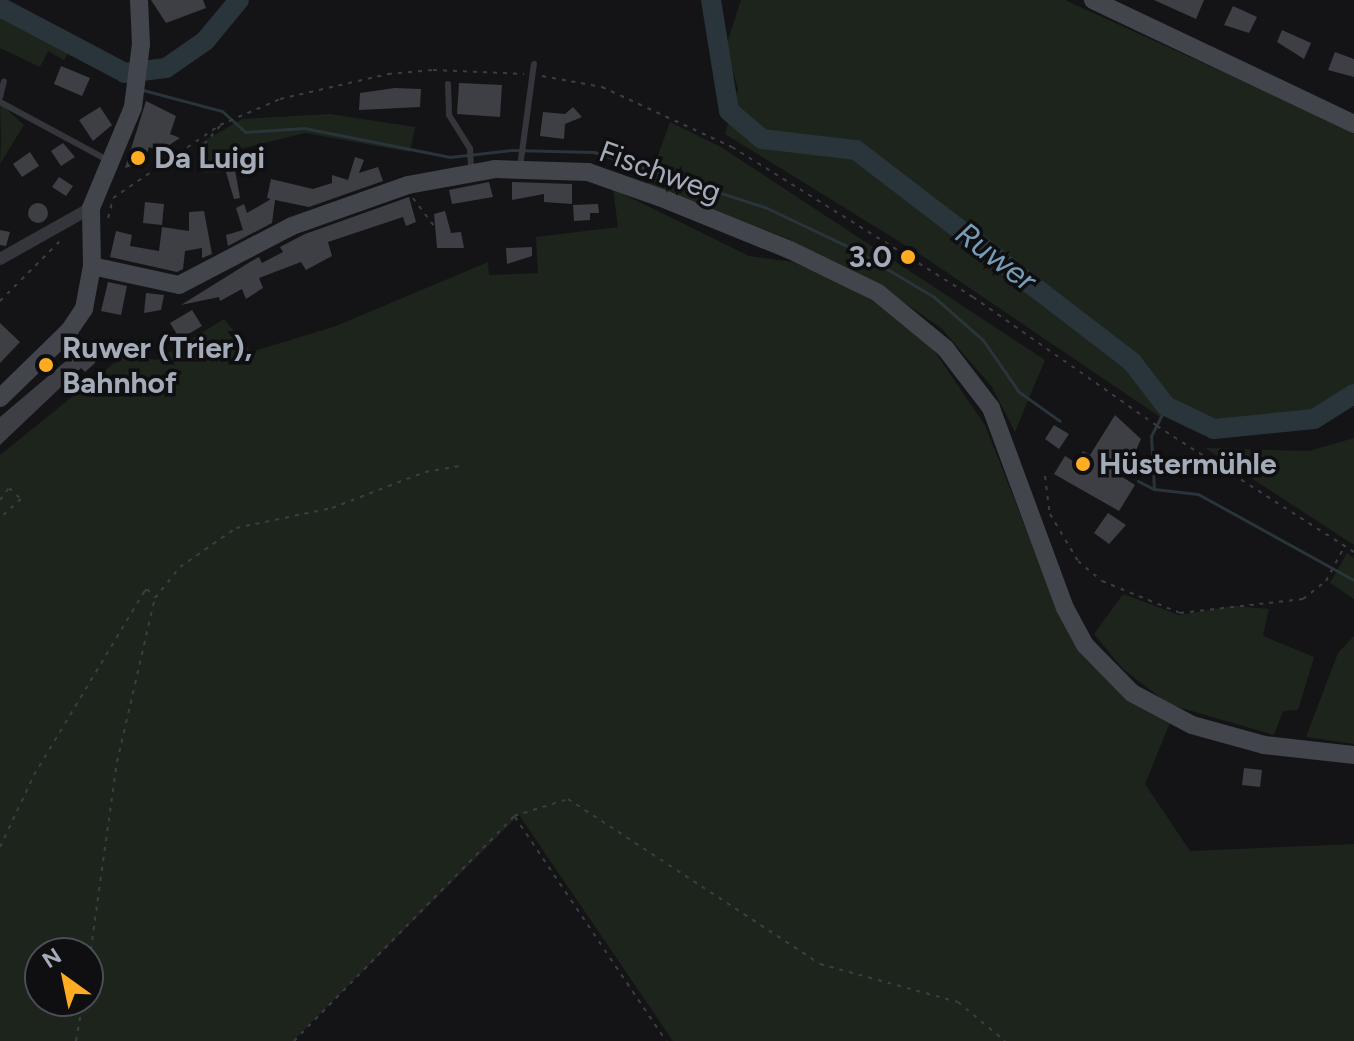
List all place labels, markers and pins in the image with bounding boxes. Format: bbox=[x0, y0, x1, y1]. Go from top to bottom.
place label: Da Luigi bbox=[154, 140, 265, 176]
marker: Da Luigi bbox=[129, 149, 147, 167]
place label: 3.0 bbox=[848, 239, 892, 275]
marker: 3.0 bbox=[899, 248, 917, 266]
place label: Ruwer (Trier), Bahnhof bbox=[62, 330, 252, 400]
marker: Ruwer (Trier), Bahnhof bbox=[37, 356, 55, 374]
place label: Hüstermühle bbox=[1099, 446, 1277, 482]
marker: Hüstermühle bbox=[1074, 455, 1092, 473]

